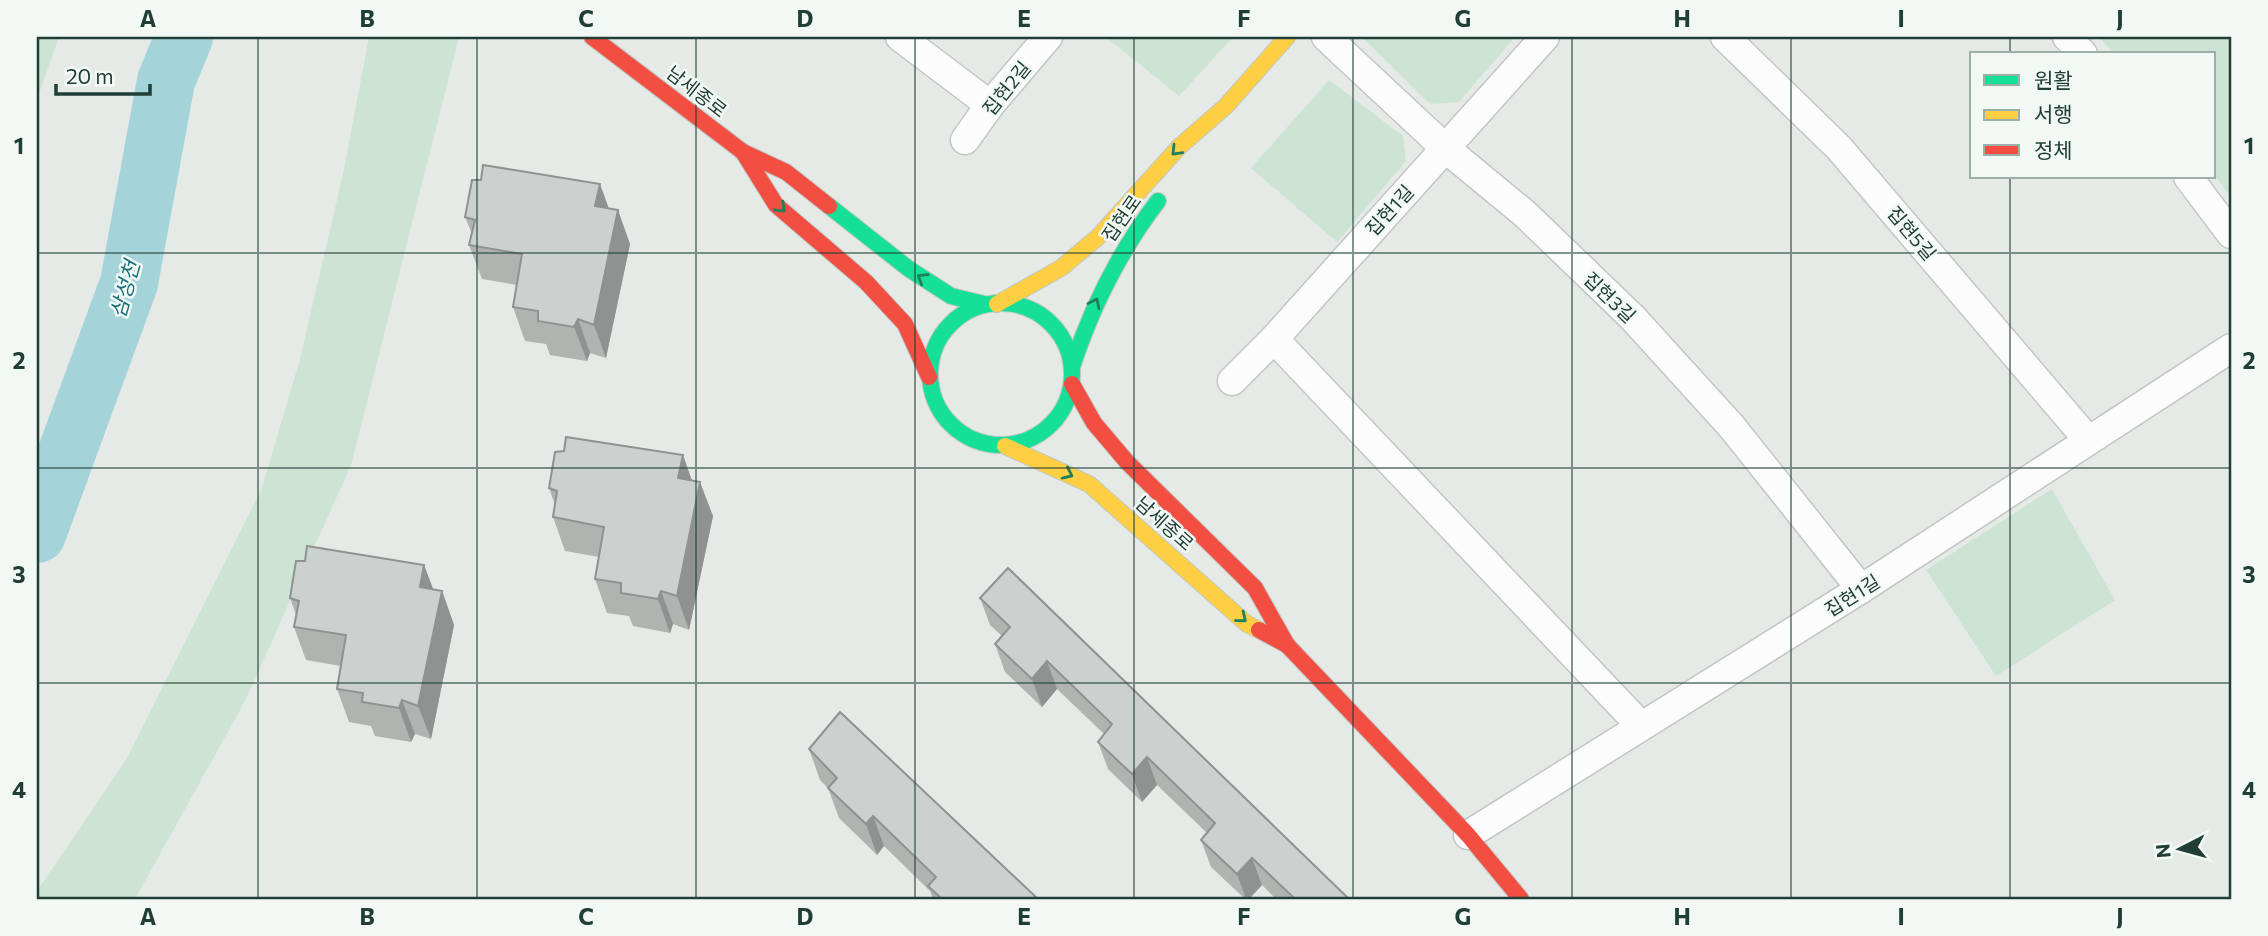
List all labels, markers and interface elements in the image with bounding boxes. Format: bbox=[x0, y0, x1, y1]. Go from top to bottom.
text: A bbox=[140, 4, 157, 32]
text: B bbox=[359, 4, 375, 32]
text: C bbox=[578, 4, 594, 32]
text: D bbox=[797, 4, 814, 32]
text: E bbox=[1017, 4, 1031, 32]
text: F bbox=[1237, 4, 1251, 32]
text: G bbox=[1455, 4, 1471, 32]
text: H bbox=[1673, 4, 1691, 32]
text: I bbox=[1897, 4, 1905, 32]
text: J bbox=[2116, 4, 2124, 32]
scale bar bbox=[56, 52, 150, 96]
legend bbox=[1970, 52, 2216, 178]
street label: 집현2길 bbox=[977, 56, 1035, 120]
street label: 남세종로 bbox=[662, 60, 732, 122]
text: 20 m bbox=[66, 63, 114, 88]
text: 원활 bbox=[2034, 67, 2073, 92]
text: 서행 bbox=[2034, 101, 2073, 126]
text: 1 bbox=[14, 131, 24, 159]
text: 1 bbox=[2244, 131, 2254, 159]
text: 정체 bbox=[2034, 137, 2073, 162]
one-way arrow bbox=[1171, 143, 1184, 156]
street label: 집현1길 bbox=[1360, 180, 1418, 240]
street label: 집현로 bbox=[1097, 190, 1145, 246]
one-way arrow bbox=[773, 200, 786, 213]
street label: 집현5길 bbox=[1883, 201, 1941, 265]
water label: 삼성천 bbox=[104, 255, 145, 320]
street label: 집현3길 bbox=[1579, 267, 1641, 327]
one-way arrow bbox=[917, 273, 930, 286]
one-way arrow bbox=[1086, 298, 1100, 310]
text: 2 bbox=[12, 346, 26, 374]
text: 2 bbox=[2242, 346, 2256, 374]
one-way arrow bbox=[1061, 465, 1073, 479]
street label: 남세종로 bbox=[1131, 491, 1199, 555]
text: 3 bbox=[12, 560, 26, 588]
text: 3 bbox=[2242, 560, 2256, 588]
street label: 집현1길 bbox=[1820, 569, 1884, 621]
one-way arrow bbox=[1234, 610, 1247, 623]
text: 4 bbox=[12, 775, 26, 803]
text: 4 bbox=[2242, 775, 2256, 803]
north arrow bbox=[2146, 814, 2216, 884]
text: N bbox=[2150, 843, 2175, 859]
text: A bbox=[140, 902, 157, 930]
text: B bbox=[359, 902, 375, 930]
text: C bbox=[578, 902, 594, 930]
text: D bbox=[797, 902, 814, 930]
text: E bbox=[1017, 902, 1031, 930]
text: F bbox=[1237, 902, 1251, 930]
text: G bbox=[1455, 902, 1471, 930]
text: H bbox=[1673, 902, 1691, 930]
text: I bbox=[1897, 902, 1905, 930]
text: J bbox=[2116, 902, 2124, 930]

